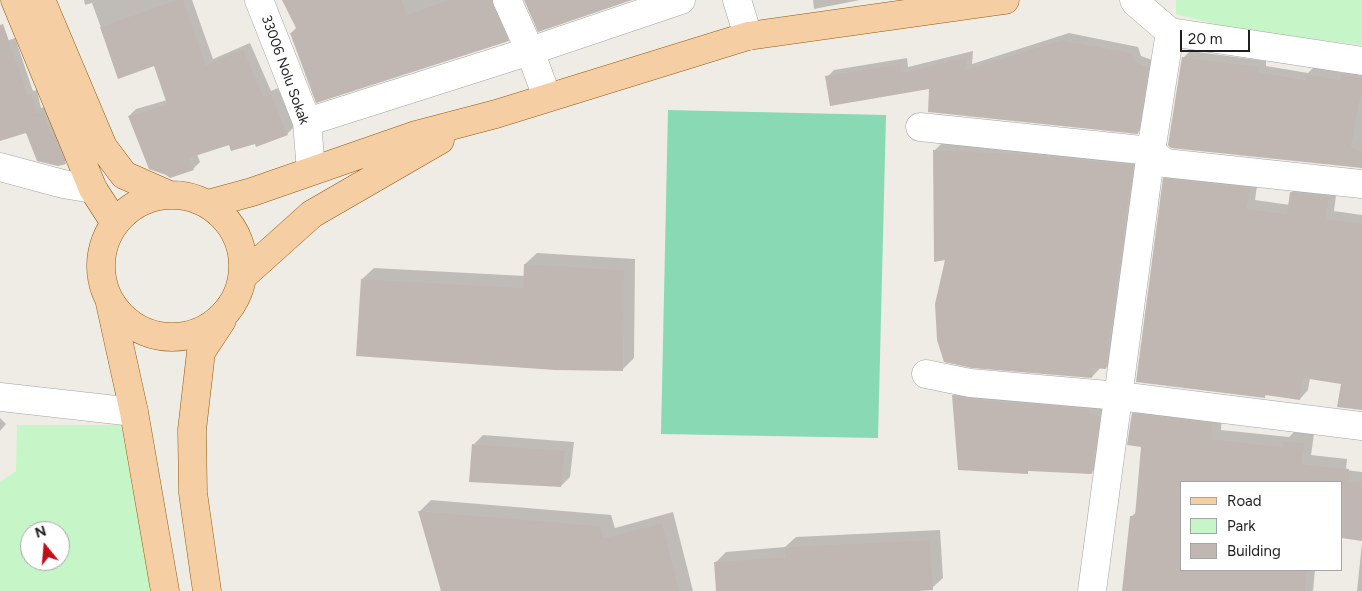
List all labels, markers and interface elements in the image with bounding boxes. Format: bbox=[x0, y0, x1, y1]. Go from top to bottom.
street label: 33006 Nolu Sokak bbox=[257, 13, 313, 127]
scale bar bbox=[1182, 20, 1252, 52]
text: 20 m bbox=[1188, 30, 1222, 48]
legend bbox=[1180, 481, 1342, 571]
text: Road bbox=[1227, 492, 1262, 510]
text: Park bbox=[1227, 517, 1256, 535]
north arrow bbox=[20, 521, 70, 571]
text: N bbox=[33, 522, 48, 542]
text: Building bbox=[1227, 542, 1281, 560]

